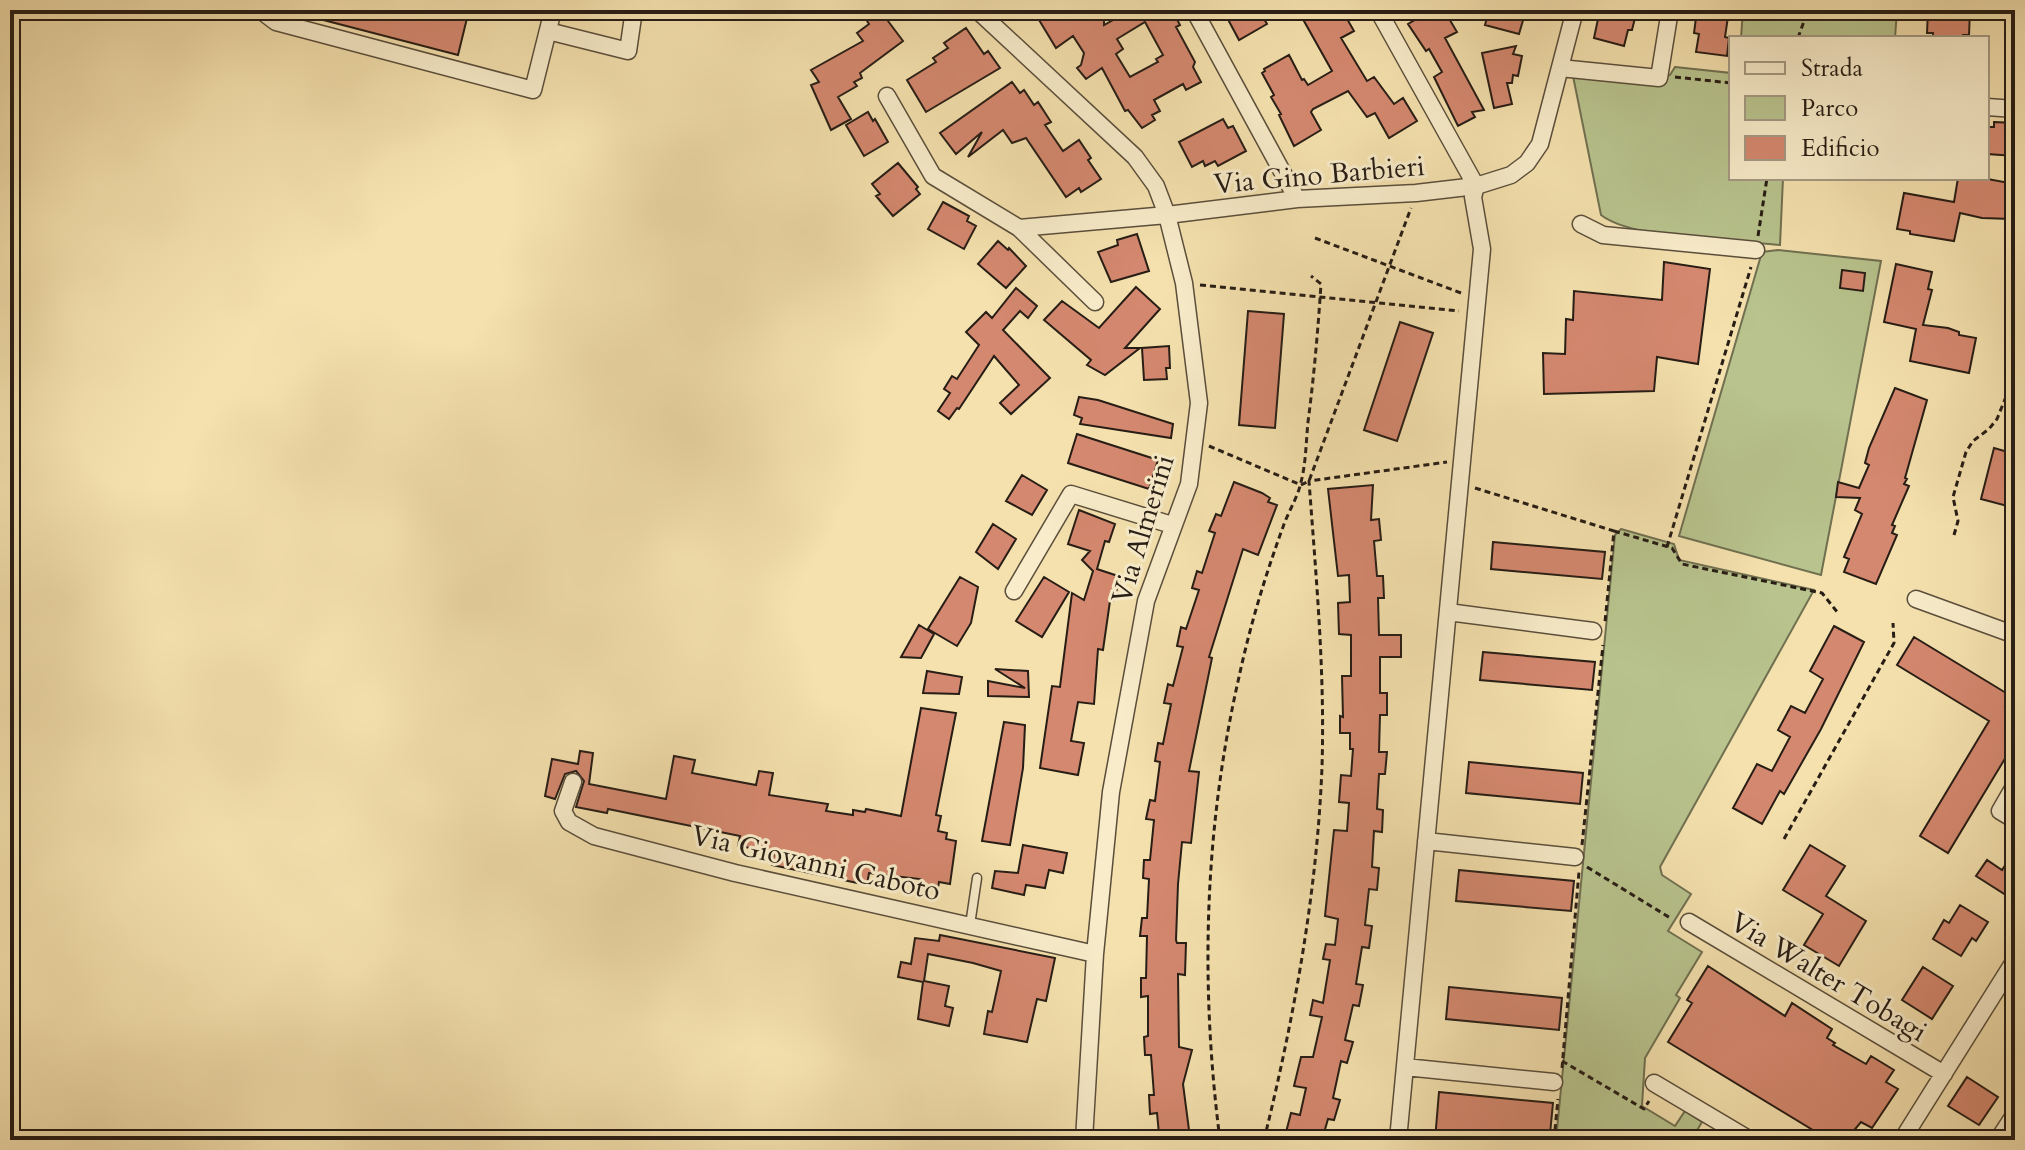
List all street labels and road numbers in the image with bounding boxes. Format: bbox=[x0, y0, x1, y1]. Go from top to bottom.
street label: Via Gino Barbieri bbox=[1212, 147, 1426, 203]
street label: Via Almerini bbox=[1102, 450, 1184, 608]
street label: Via Giovanni Caboto bbox=[688, 816, 944, 910]
street label: Via Walter Tobagi bbox=[1723, 903, 1934, 1051]

